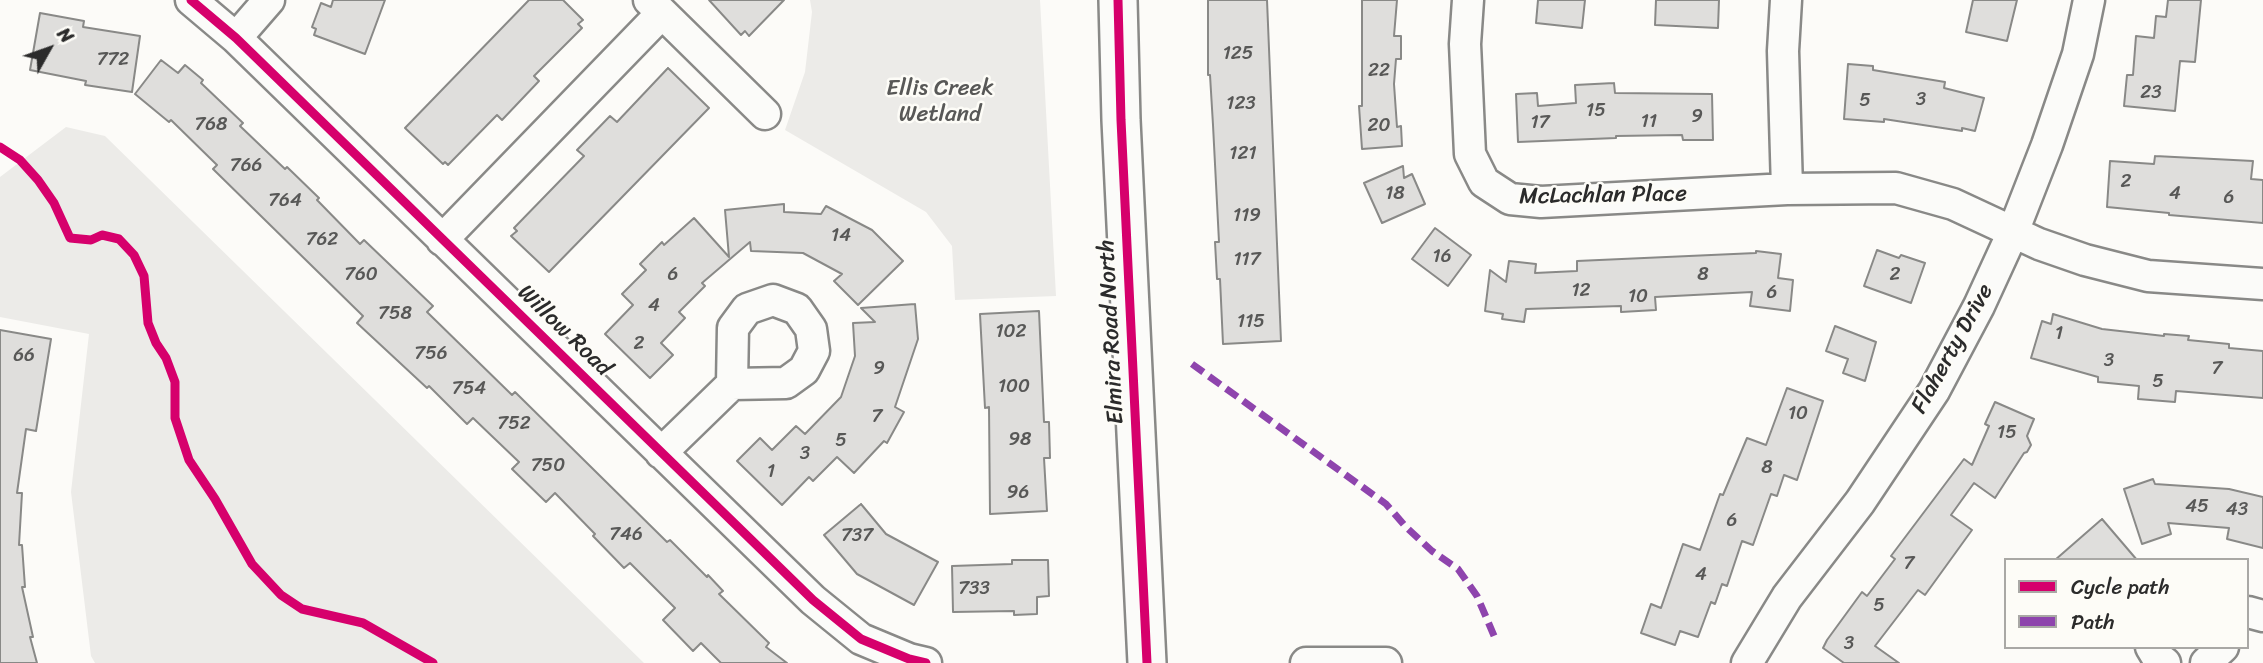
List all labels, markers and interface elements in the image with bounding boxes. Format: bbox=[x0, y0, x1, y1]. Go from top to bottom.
north arrow bbox=[14, 14, 84, 84]
text: N bbox=[49, 20, 82, 51]
house number: 125 bbox=[1223, 43, 1253, 65]
house number: 772 bbox=[97, 49, 129, 71]
house number: 22 bbox=[1368, 60, 1390, 82]
park label: Ellis Creek Wetland bbox=[886, 75, 994, 129]
house number: 23 bbox=[2140, 82, 2162, 104]
house number: 3 bbox=[1916, 89, 1926, 111]
house number: 5 bbox=[1859, 90, 1871, 112]
house number: 123 bbox=[1226, 93, 1256, 115]
house number: 15 bbox=[1586, 100, 1606, 122]
house number: 9 bbox=[1691, 106, 1703, 128]
house number: 11 bbox=[1641, 111, 1657, 133]
house number: 17 bbox=[1531, 112, 1549, 134]
house number: 768 bbox=[194, 114, 228, 136]
house number: 20 bbox=[1368, 115, 1390, 137]
house number: 121 bbox=[1229, 143, 1257, 165]
house number: 766 bbox=[230, 155, 262, 177]
house number: 2 bbox=[2121, 171, 2131, 193]
street label: McLachlan Place bbox=[1519, 181, 1687, 211]
house number: 18 bbox=[1385, 183, 1405, 205]
house number: 4 bbox=[2169, 183, 2181, 205]
house number: 6 bbox=[2224, 187, 2234, 209]
house number: 764 bbox=[268, 190, 302, 212]
house number: 119 bbox=[1233, 205, 1261, 227]
house number: 14 bbox=[831, 225, 851, 247]
house number: 762 bbox=[306, 229, 338, 251]
street label: Elmira Road North bbox=[1093, 239, 1131, 425]
house number: 16 bbox=[1433, 246, 1451, 268]
house number: 117 bbox=[1233, 249, 1261, 271]
house number: 760 bbox=[344, 264, 378, 286]
house number: 6 bbox=[668, 264, 678, 286]
house number: 8 bbox=[1697, 264, 1709, 286]
house number: 2 bbox=[1890, 264, 1900, 286]
street label: Willow Road bbox=[511, 279, 617, 383]
street label: Flaherty Drive bbox=[1906, 279, 2000, 419]
house number: 12 bbox=[1571, 280, 1591, 302]
house number: 6 bbox=[1767, 282, 1777, 304]
house number: 10 bbox=[1628, 286, 1648, 308]
house number: 4 bbox=[648, 295, 660, 317]
house number: 758 bbox=[378, 303, 412, 325]
house number: 115 bbox=[1237, 311, 1265, 333]
house number: 102 bbox=[995, 321, 1027, 343]
house number: 1 bbox=[2055, 323, 2063, 345]
house number: 2 bbox=[634, 333, 644, 355]
house number: 756 bbox=[414, 343, 448, 365]
house number: 66 bbox=[13, 345, 35, 367]
house number: 3 bbox=[2104, 350, 2114, 372]
house number: 9 bbox=[873, 358, 885, 380]
house number: 7 bbox=[2212, 358, 2222, 380]
house number: 5 bbox=[2152, 371, 2164, 393]
house number: 100 bbox=[998, 376, 1030, 398]
house number: 754 bbox=[452, 378, 486, 400]
house number: 10 bbox=[1788, 403, 1808, 425]
house number: 7 bbox=[872, 406, 882, 428]
house number: 752 bbox=[497, 413, 531, 435]
house number: 15 bbox=[1997, 422, 2017, 444]
house number: 98 bbox=[1008, 429, 1032, 451]
house number: 5 bbox=[835, 430, 847, 452]
house number: 3 bbox=[800, 443, 810, 465]
house number: 750 bbox=[531, 455, 565, 477]
house number: 8 bbox=[1761, 457, 1773, 479]
house number: 1 bbox=[767, 461, 775, 483]
house number: 96 bbox=[1007, 482, 1029, 504]
house number: 45 bbox=[2185, 496, 2209, 518]
house number: 43 bbox=[2226, 499, 2248, 521]
house number: 6 bbox=[1727, 510, 1737, 532]
house number: 746 bbox=[609, 524, 643, 546]
house number: 737 bbox=[841, 525, 873, 547]
house number: 7 bbox=[1904, 553, 1914, 575]
legend bbox=[2004, 558, 2249, 649]
house number: 4 bbox=[1695, 564, 1707, 586]
text: Cycle path bbox=[2071, 568, 2170, 606]
house number: 733 bbox=[958, 578, 990, 600]
house number: 5 bbox=[1873, 595, 1885, 617]
text: Path bbox=[2071, 603, 2114, 641]
house number: 3 bbox=[1844, 633, 1854, 655]

